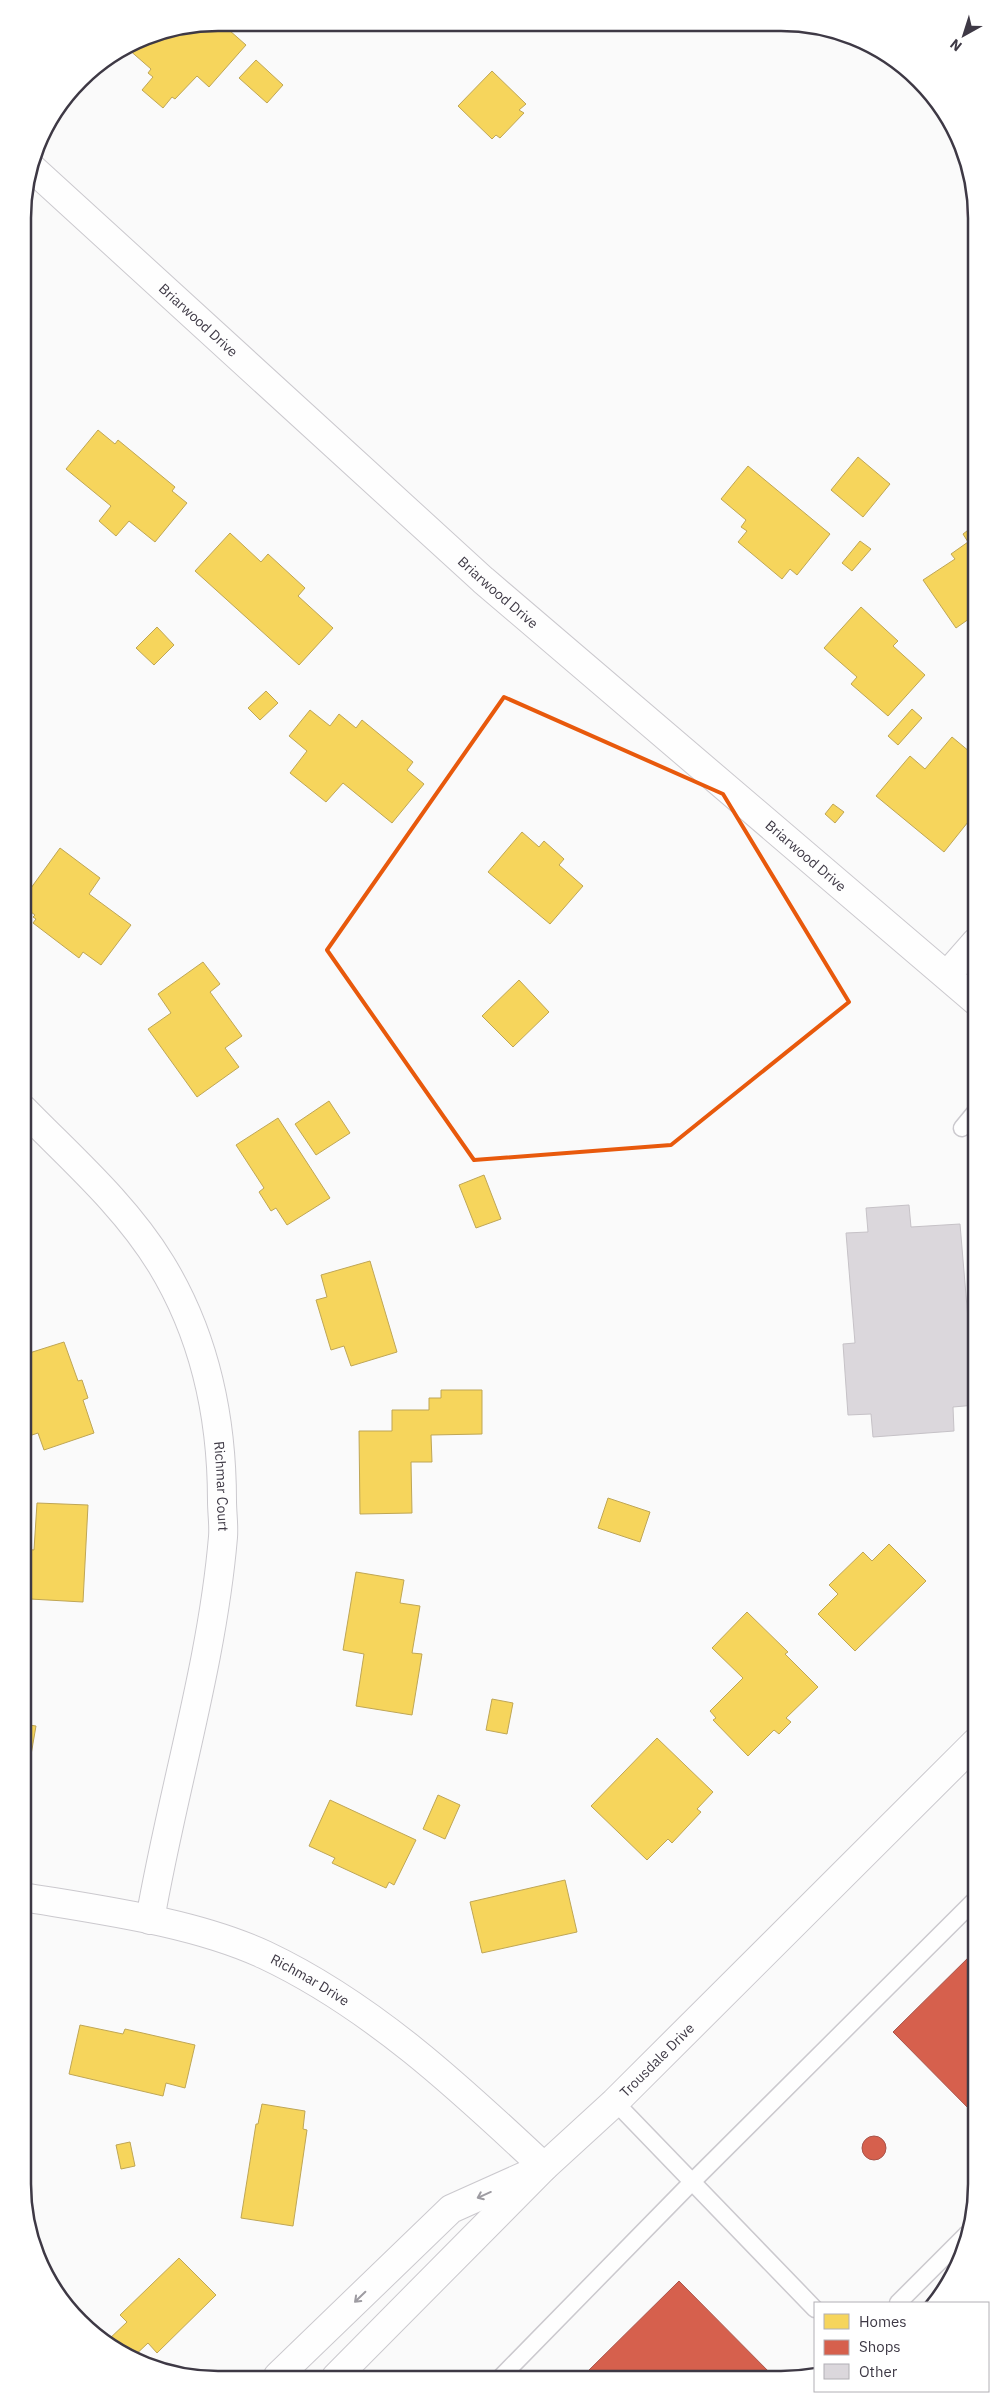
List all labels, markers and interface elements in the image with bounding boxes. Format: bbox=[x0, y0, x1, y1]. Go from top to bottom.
north arrow bbox=[939, 10, 989, 60]
text: N bbox=[946, 35, 965, 55]
street label: Briarwood Drive bbox=[155, 279, 242, 361]
street label: Briarwood Drive bbox=[454, 553, 542, 632]
street label: Briarwood Drive bbox=[762, 816, 850, 895]
street label: Richmar Court bbox=[210, 1440, 232, 1531]
street label: Richmar Drive bbox=[268, 1950, 353, 2010]
street label: Trousdale Drive bbox=[616, 2019, 698, 2101]
one-way arrow bbox=[477, 2190, 492, 2200]
one-way arrow bbox=[354, 2291, 366, 2303]
legend bbox=[814, 2302, 989, 2392]
text: Homes bbox=[859, 2312, 907, 2331]
text: Shops bbox=[859, 2337, 901, 2356]
text: Other bbox=[859, 2362, 898, 2381]

